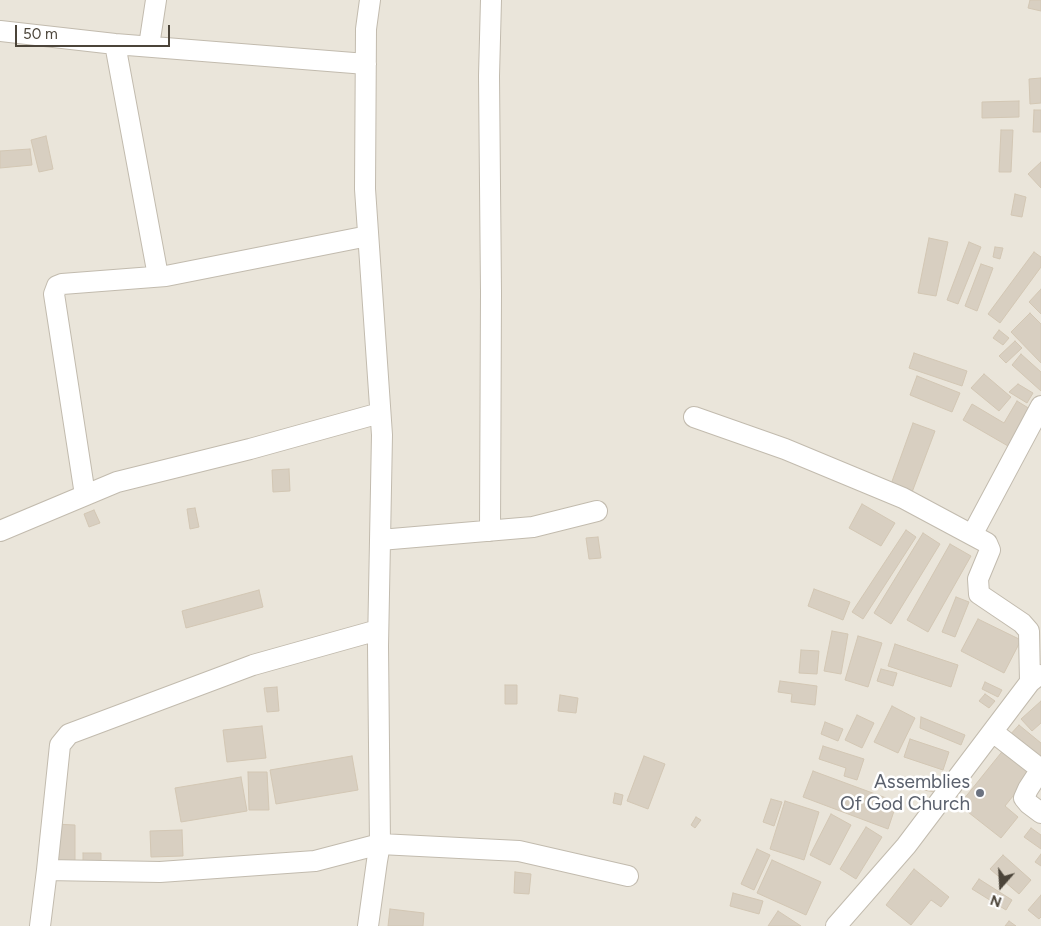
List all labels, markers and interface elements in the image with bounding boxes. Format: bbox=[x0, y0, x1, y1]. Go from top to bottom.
scale bar bbox=[18, 15, 172, 47]
text: 50 m bbox=[23, 25, 58, 43]
place label: Assemblies Of God Church bbox=[840, 771, 970, 815]
marker: Assemblies Of God Church bbox=[974, 787, 986, 799]
north arrow bbox=[976, 861, 1026, 911]
text: N bbox=[988, 891, 1004, 910]

